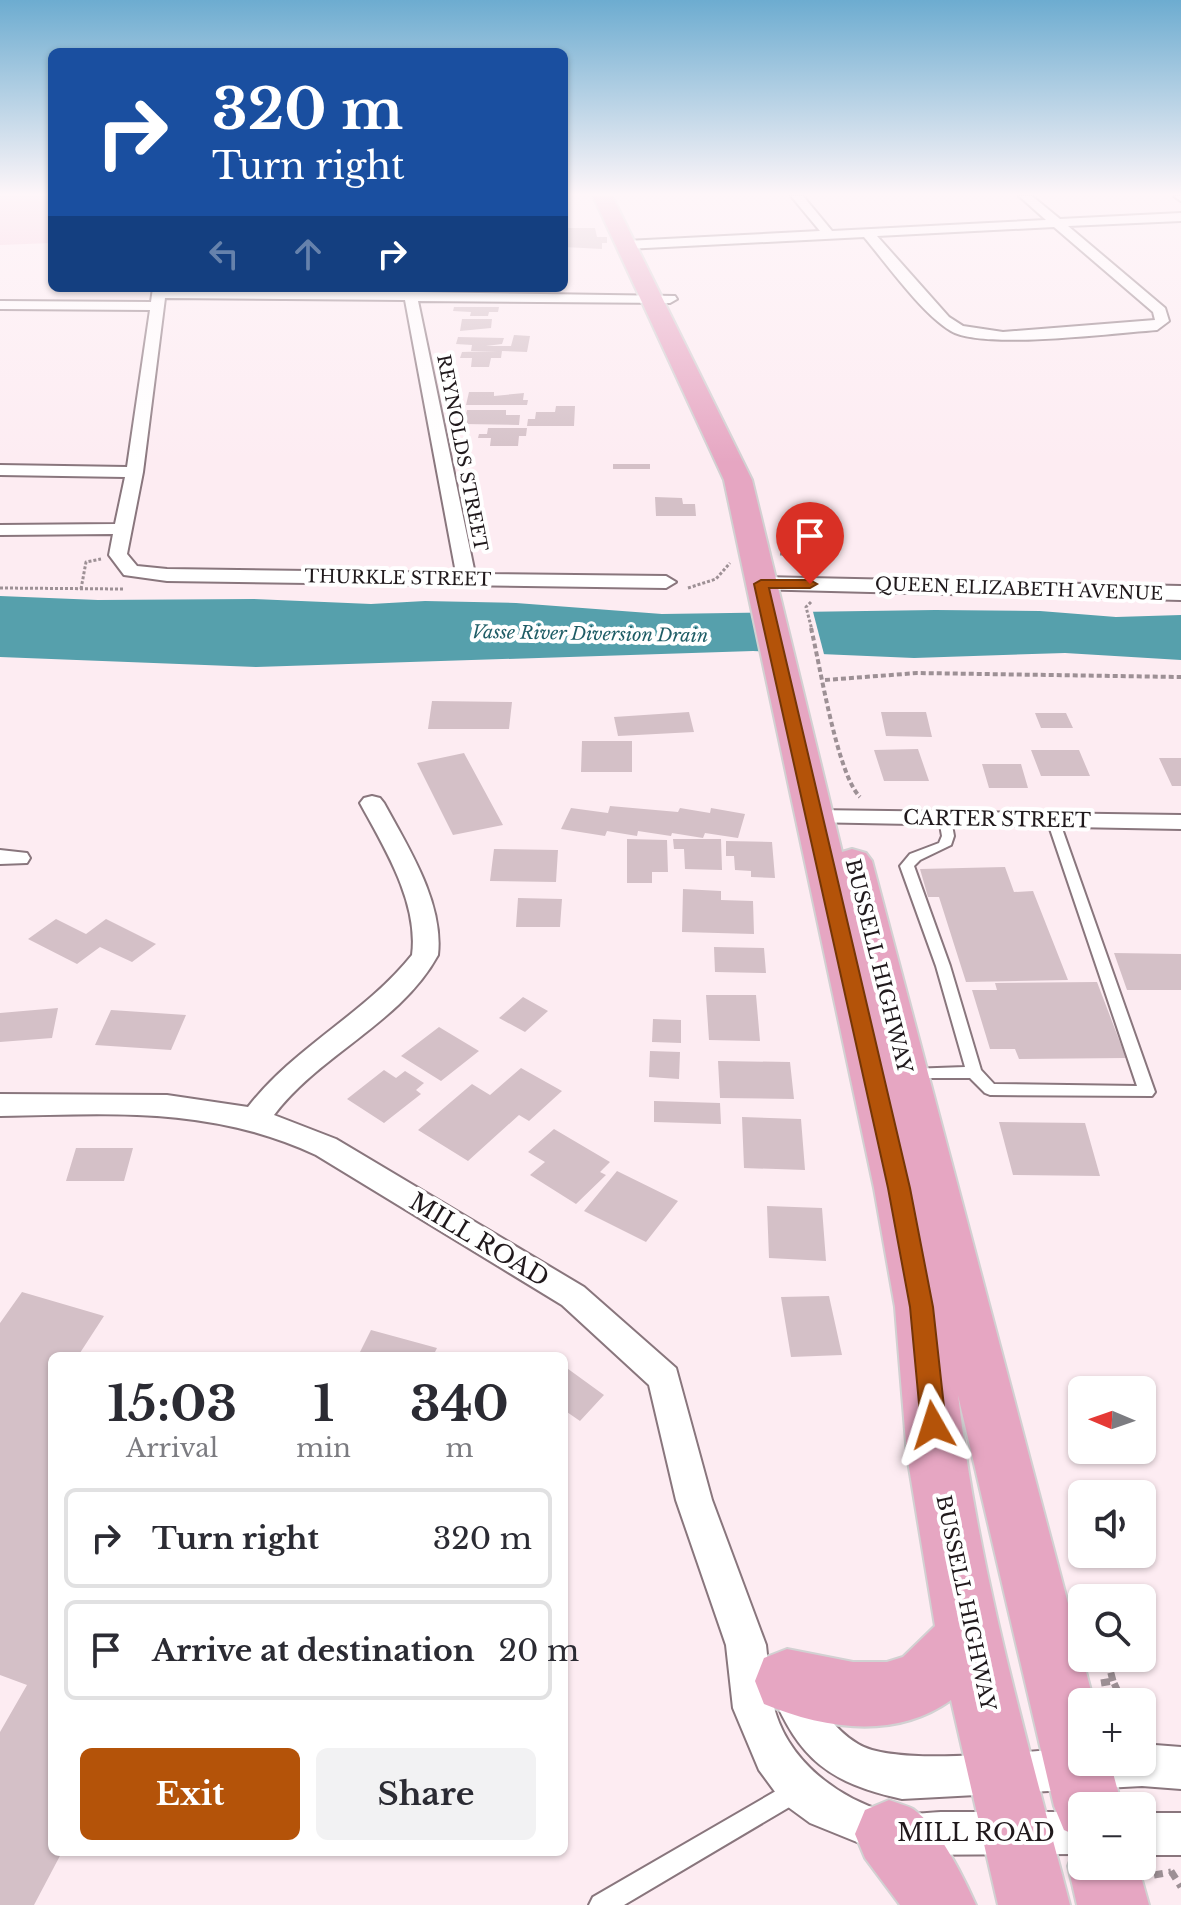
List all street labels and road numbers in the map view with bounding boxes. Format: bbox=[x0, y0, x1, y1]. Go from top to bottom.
street label: REYNOLDS STREET bbox=[432, 353, 492, 554]
street label: THURKLE STREET bbox=[304, 565, 492, 591]
street label: QUEEN ELIZABETH AVENUE bbox=[875, 573, 1163, 605]
street label: CARTER STREET bbox=[903, 805, 1091, 833]
street label: BUSSELL HIGHWAY bbox=[841, 856, 917, 1076]
street label: MILL ROAD bbox=[404, 1187, 554, 1293]
street label: BUSSELL HIGHWAY bbox=[931, 1493, 1001, 1713]
street label: MILL ROAD bbox=[897, 1818, 1055, 1847]

